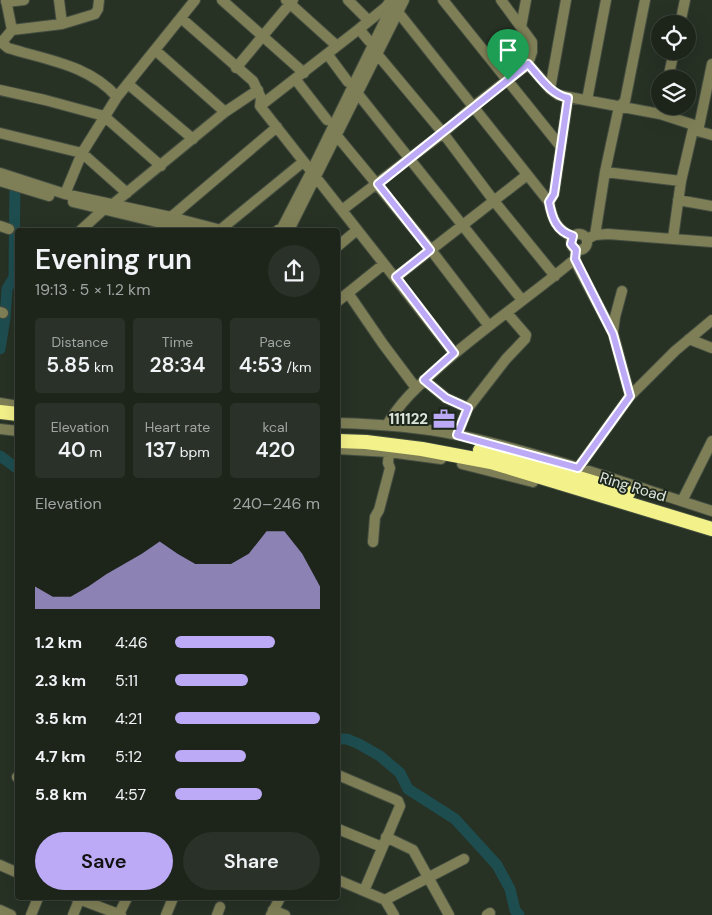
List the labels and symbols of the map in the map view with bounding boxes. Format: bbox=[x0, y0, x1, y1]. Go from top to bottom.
pin bbox=[487, 29, 529, 80]
office icon: 111122 bbox=[431, 406, 457, 432]
place label: 111122 bbox=[389, 409, 428, 429]
street label: Ring Road bbox=[597, 467, 669, 507]

